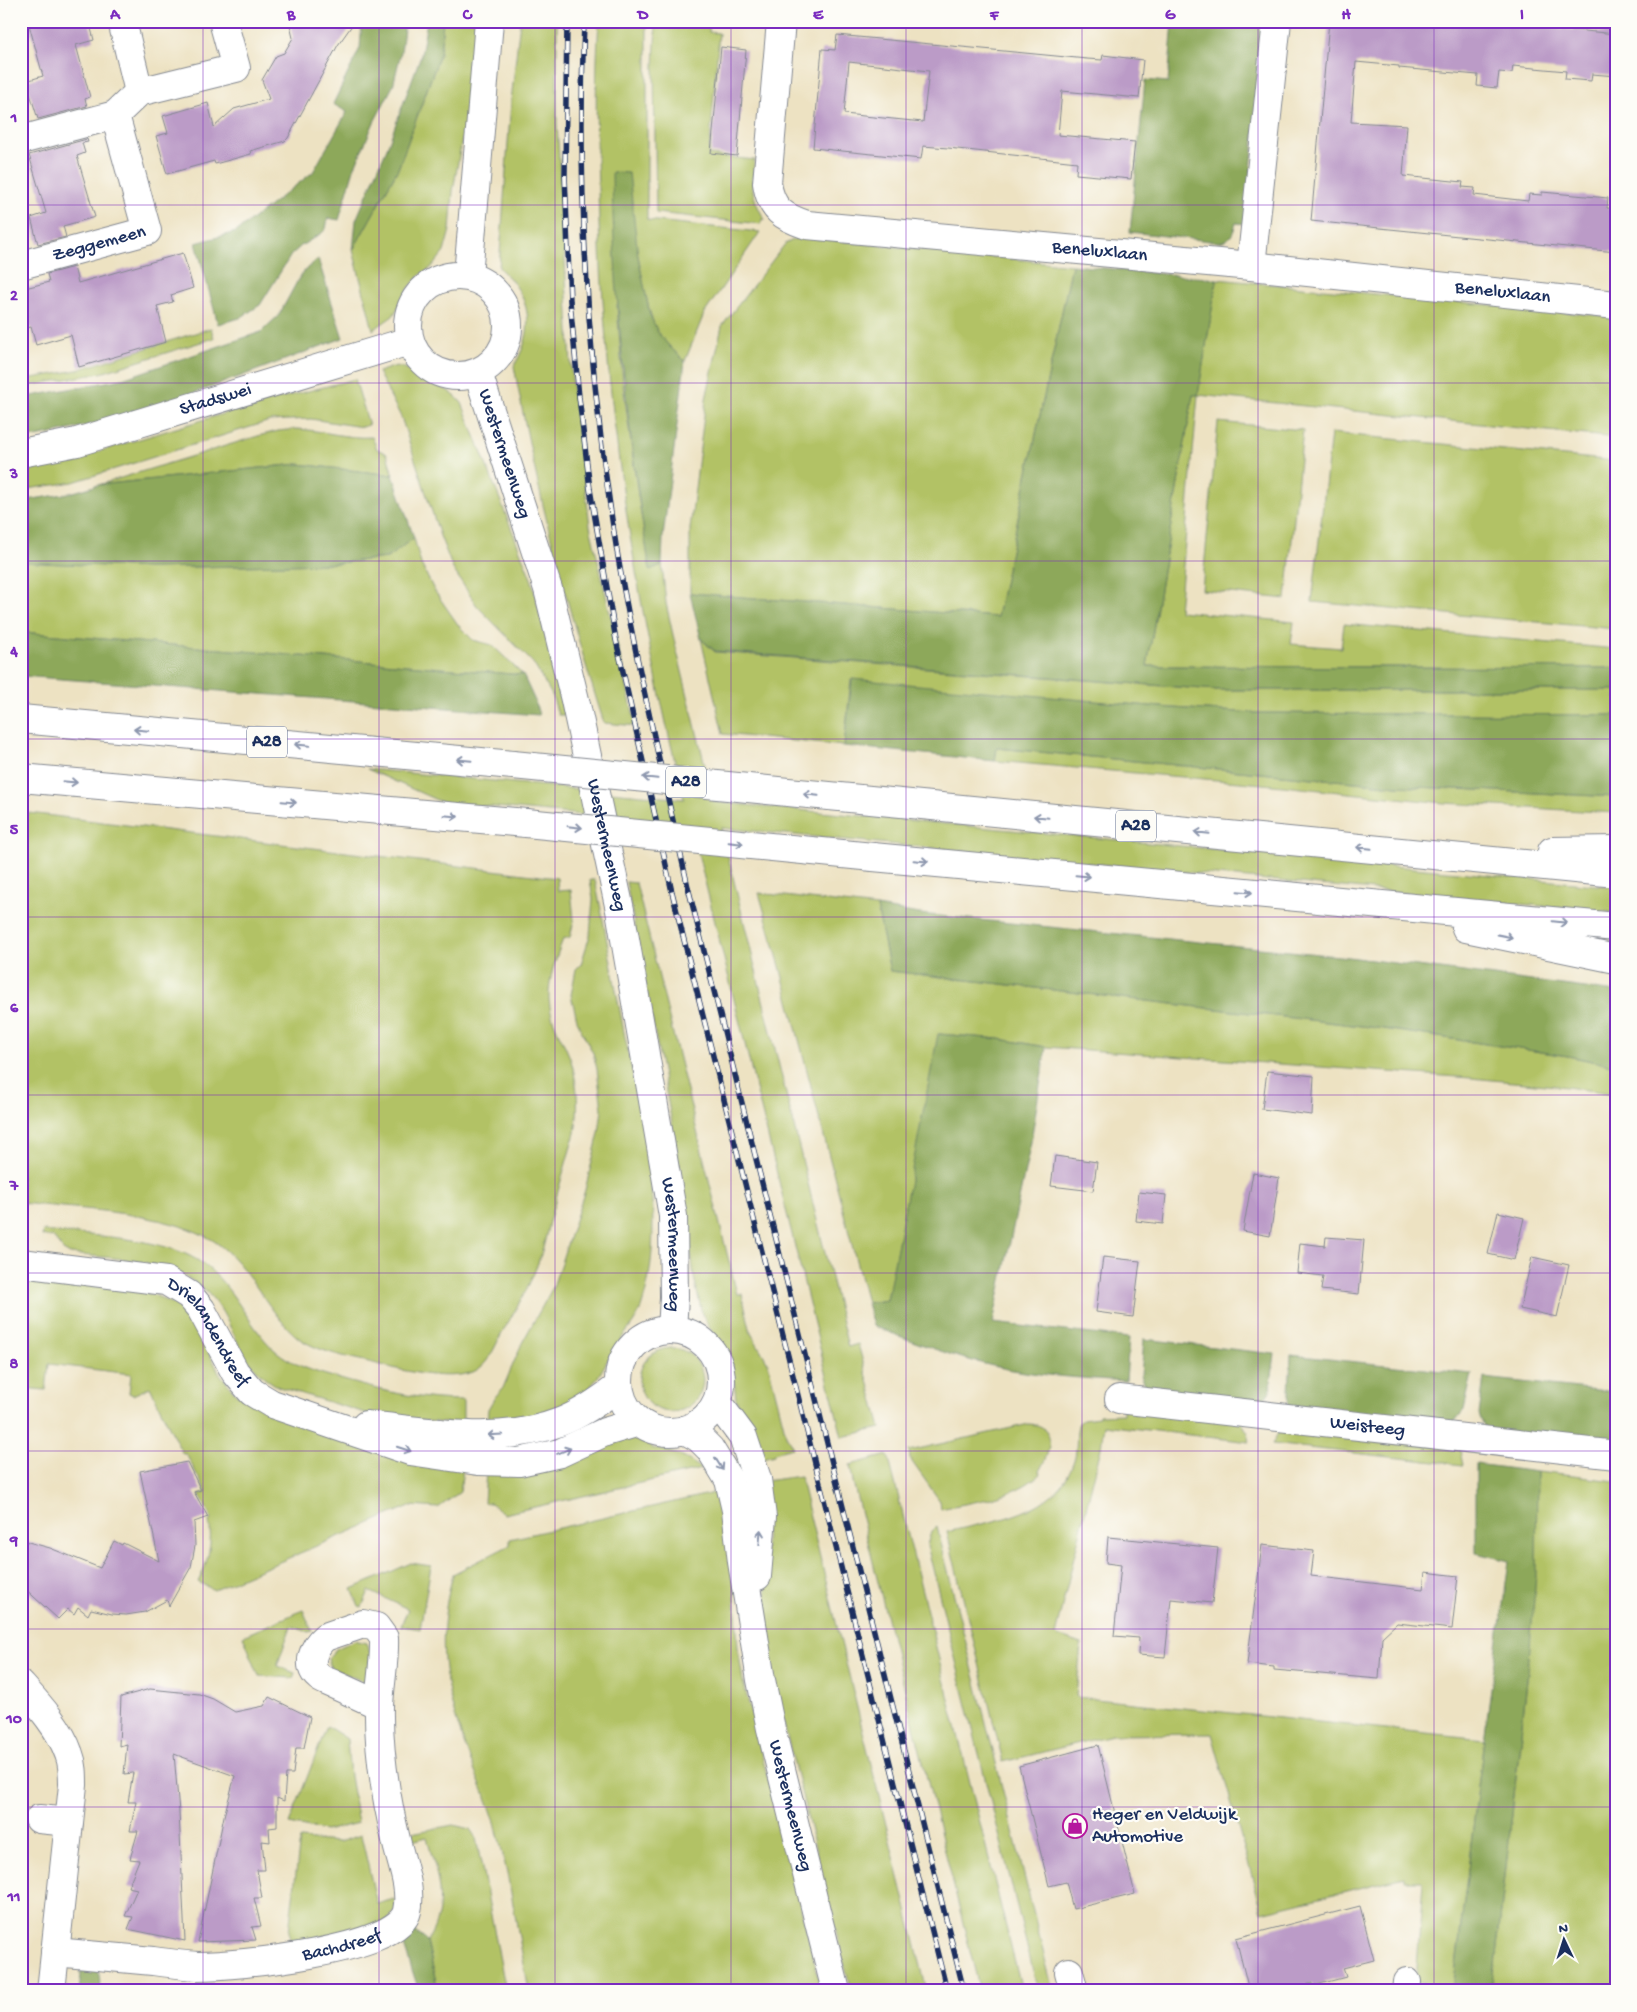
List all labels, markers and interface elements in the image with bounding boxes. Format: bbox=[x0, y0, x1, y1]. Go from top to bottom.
text: A bbox=[109, 7, 121, 26]
text: B bbox=[286, 7, 296, 26]
text: C bbox=[462, 7, 473, 26]
text: D bbox=[636, 7, 649, 26]
text: E bbox=[813, 7, 824, 26]
text: F bbox=[989, 7, 1000, 26]
text: G bbox=[1165, 7, 1176, 26]
text: H bbox=[1341, 7, 1351, 26]
text: I bbox=[1520, 7, 1524, 26]
text: 1 bbox=[10, 110, 17, 129]
street label: Zeggemeen bbox=[50, 220, 148, 267]
street label: Beneluxlaan bbox=[1050, 236, 1149, 268]
street label: Beneluxlaan bbox=[1453, 276, 1552, 309]
text: 2 bbox=[10, 288, 18, 307]
street label: Stadswei bbox=[177, 378, 254, 422]
street label: Westermeenweg bbox=[472, 386, 536, 522]
text: 3 bbox=[9, 466, 18, 485]
text: 4 bbox=[9, 644, 18, 663]
one-way arrow bbox=[133, 725, 149, 735]
road number: A28 bbox=[247, 726, 287, 758]
one-way arrow bbox=[295, 740, 311, 750]
one-way arrow bbox=[456, 755, 472, 765]
road number: A28 bbox=[666, 766, 706, 798]
one-way arrow bbox=[642, 773, 658, 783]
one-way arrow bbox=[62, 777, 78, 787]
street label: Westermeenweg bbox=[581, 777, 632, 914]
one-way arrow bbox=[804, 790, 820, 799]
one-way arrow bbox=[281, 797, 297, 807]
road number: A28 bbox=[1116, 810, 1156, 841]
one-way arrow bbox=[443, 811, 459, 821]
one-way arrow bbox=[1033, 812, 1049, 822]
text: 5 bbox=[10, 822, 19, 841]
one-way arrow bbox=[566, 823, 582, 832]
one-way arrow bbox=[1195, 828, 1211, 838]
one-way arrow bbox=[728, 838, 744, 848]
one-way arrow bbox=[1356, 844, 1372, 853]
one-way arrow bbox=[913, 856, 929, 866]
one-way arrow bbox=[1075, 872, 1091, 881]
one-way arrow bbox=[1236, 887, 1252, 896]
one-way arrow bbox=[1551, 917, 1567, 927]
one-way arrow bbox=[1496, 932, 1512, 941]
text: 6 bbox=[10, 1000, 19, 1019]
street label: Westermeenweg bbox=[655, 1176, 686, 1313]
text: 7 bbox=[9, 1178, 19, 1197]
street label: Drielandendreef bbox=[161, 1272, 256, 1393]
text: 8 bbox=[10, 1356, 19, 1375]
street label: Weisteeg bbox=[1329, 1411, 1406, 1443]
one-way arrow bbox=[487, 1430, 503, 1439]
one-way arrow bbox=[396, 1445, 411, 1454]
one-way arrow bbox=[556, 1446, 571, 1455]
one-way arrow bbox=[714, 1456, 724, 1470]
one-way arrow bbox=[756, 1529, 765, 1545]
text: 9 bbox=[9, 1533, 18, 1552]
text: 10 bbox=[5, 1711, 22, 1730]
street label: Westermeenweg bbox=[763, 1738, 818, 1874]
place label: Heger en Veldwijk Automotive bbox=[1092, 1804, 1238, 1849]
shop icon: Heger en Veldwijk Automotive bbox=[1062, 1813, 1088, 1839]
text: 11 bbox=[7, 1889, 20, 1908]
north arrow bbox=[1540, 1914, 1590, 1964]
text: N bbox=[1558, 1921, 1568, 1938]
street label: Bachdreef bbox=[300, 1923, 387, 1967]

